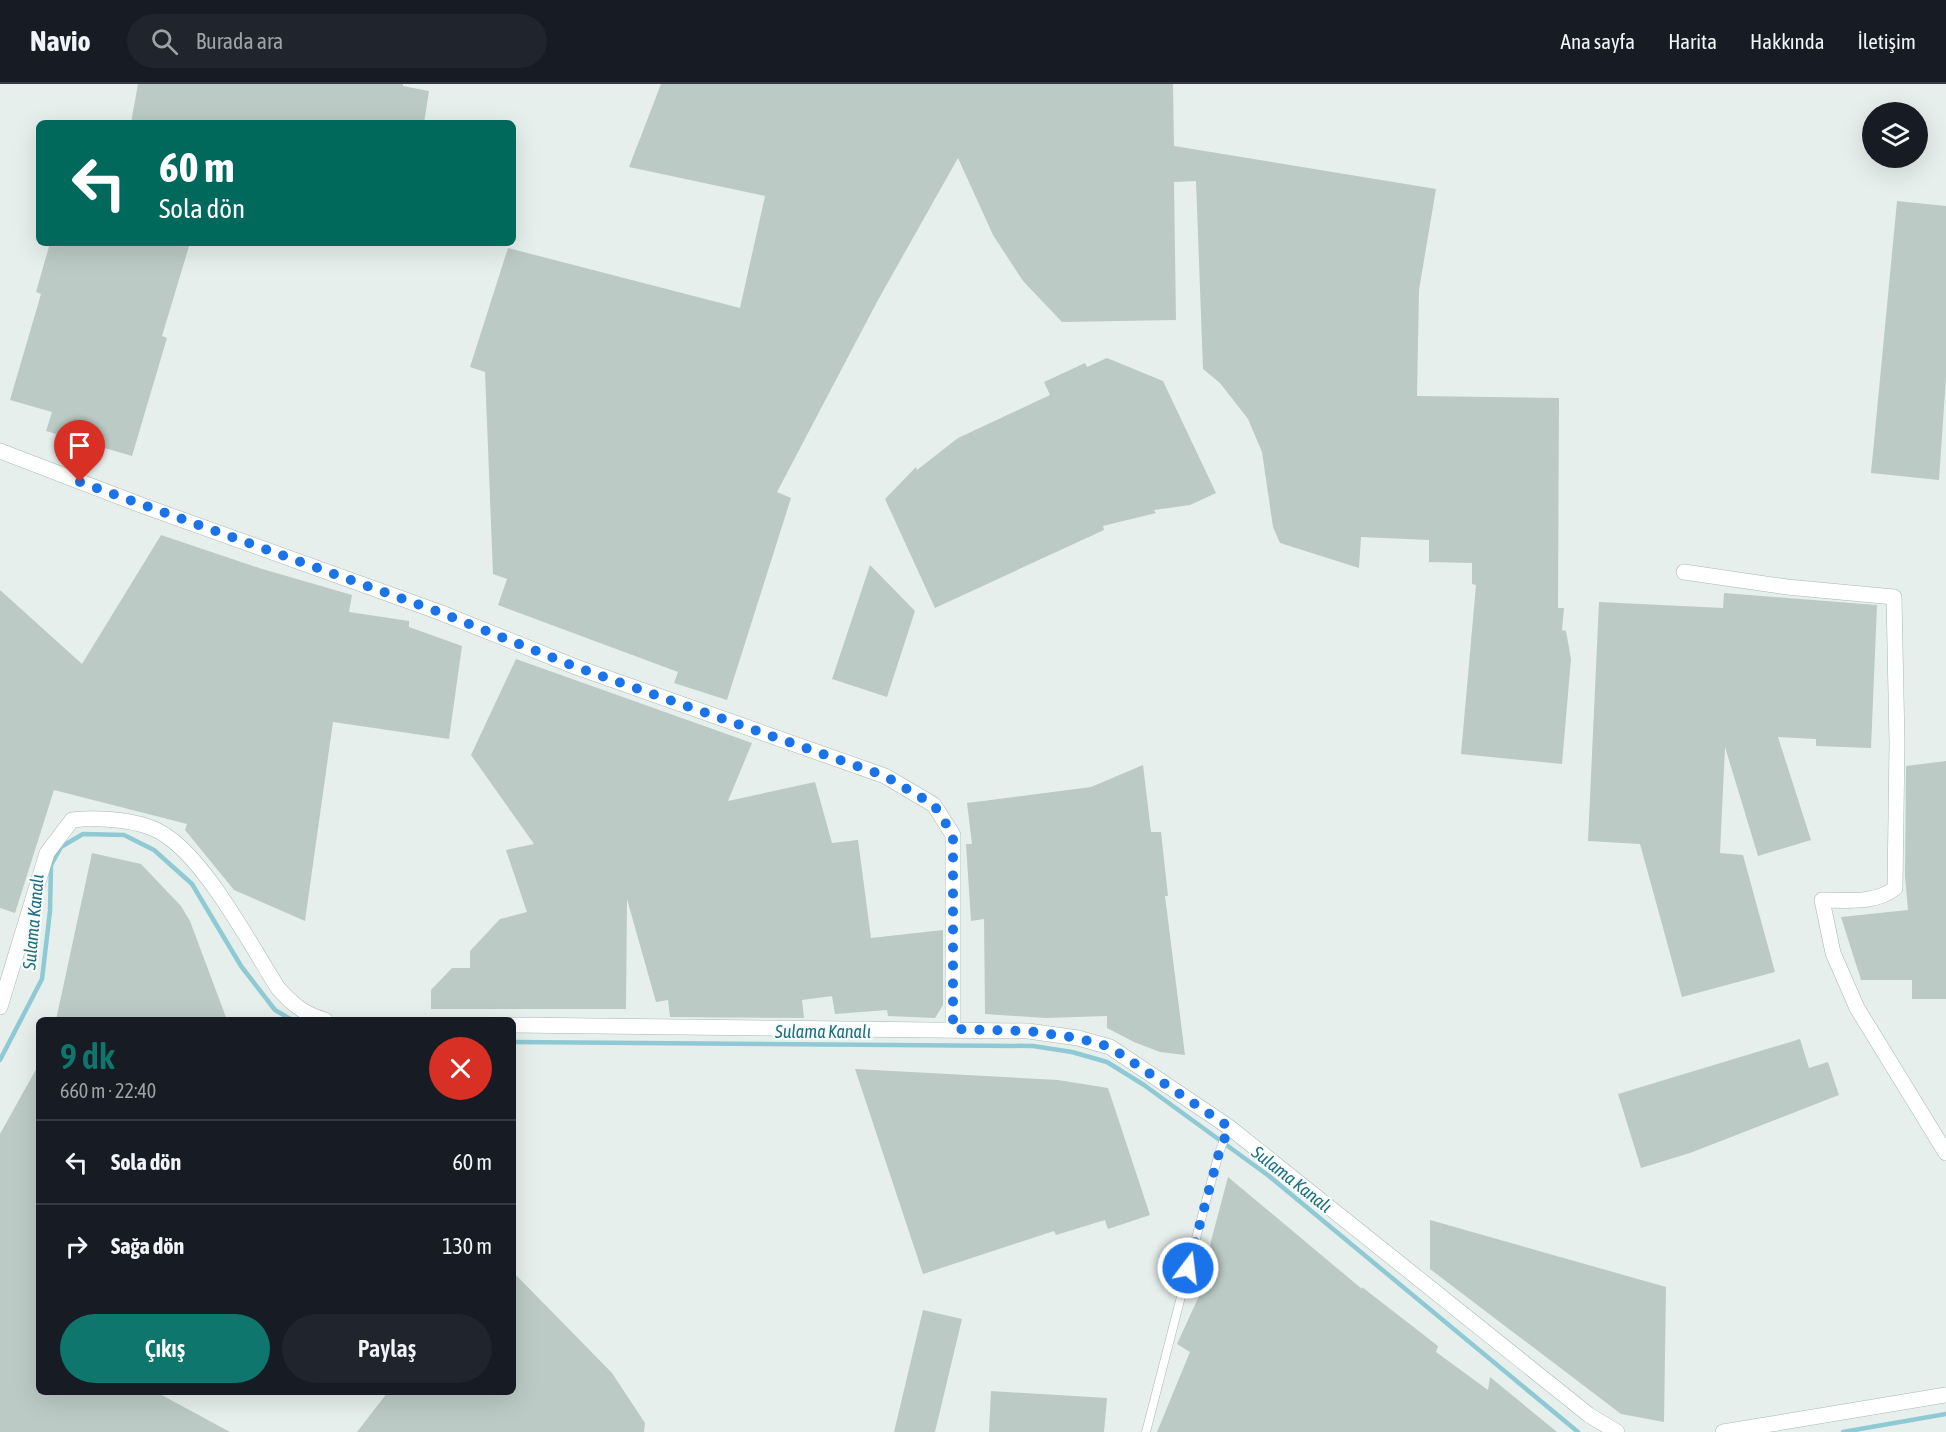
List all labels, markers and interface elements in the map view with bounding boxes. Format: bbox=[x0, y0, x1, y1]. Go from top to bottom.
search box bbox=[127, 14, 547, 68]
text: Navio bbox=[30, 25, 91, 57]
icon: search bbox=[148, 25, 181, 58]
text: Burada ara bbox=[196, 28, 283, 54]
text: Ana sayfa bbox=[1561, 29, 1635, 53]
text: Harita bbox=[1668, 29, 1717, 53]
text: Hakkında bbox=[1750, 29, 1825, 53]
text: İletişim bbox=[1858, 29, 1916, 53]
map controls bbox=[1862, 102, 1928, 168]
button: layers bbox=[1862, 102, 1928, 168]
text: 60 m bbox=[159, 143, 234, 191]
icon: left bbox=[60, 144, 138, 222]
text: Sola dön bbox=[159, 193, 245, 224]
pin bbox=[54, 420, 105, 482]
icon: arrive bbox=[63, 429, 96, 462]
water label: Sulama Kanalı bbox=[18, 873, 48, 972]
water label: Sulama Kanalı bbox=[774, 1021, 871, 1042]
text: 9 dk bbox=[60, 1035, 115, 1077]
button: close bbox=[429, 1037, 492, 1100]
text: 660 m · 22:40 bbox=[60, 1079, 156, 1102]
water label: Sulama Kanalı bbox=[1247, 1141, 1336, 1217]
icon: left bbox=[60, 1146, 93, 1179]
text: Sola dön bbox=[111, 1149, 181, 1175]
text: 60 m bbox=[452, 1149, 492, 1175]
icon: right bbox=[60, 1230, 93, 1263]
text: Sağa dön bbox=[111, 1233, 184, 1259]
text: 130 m bbox=[442, 1233, 492, 1259]
position arrow bbox=[1156, 1236, 1220, 1300]
button: Çıkış bbox=[60, 1314, 270, 1383]
button: Paylaş bbox=[282, 1314, 492, 1383]

